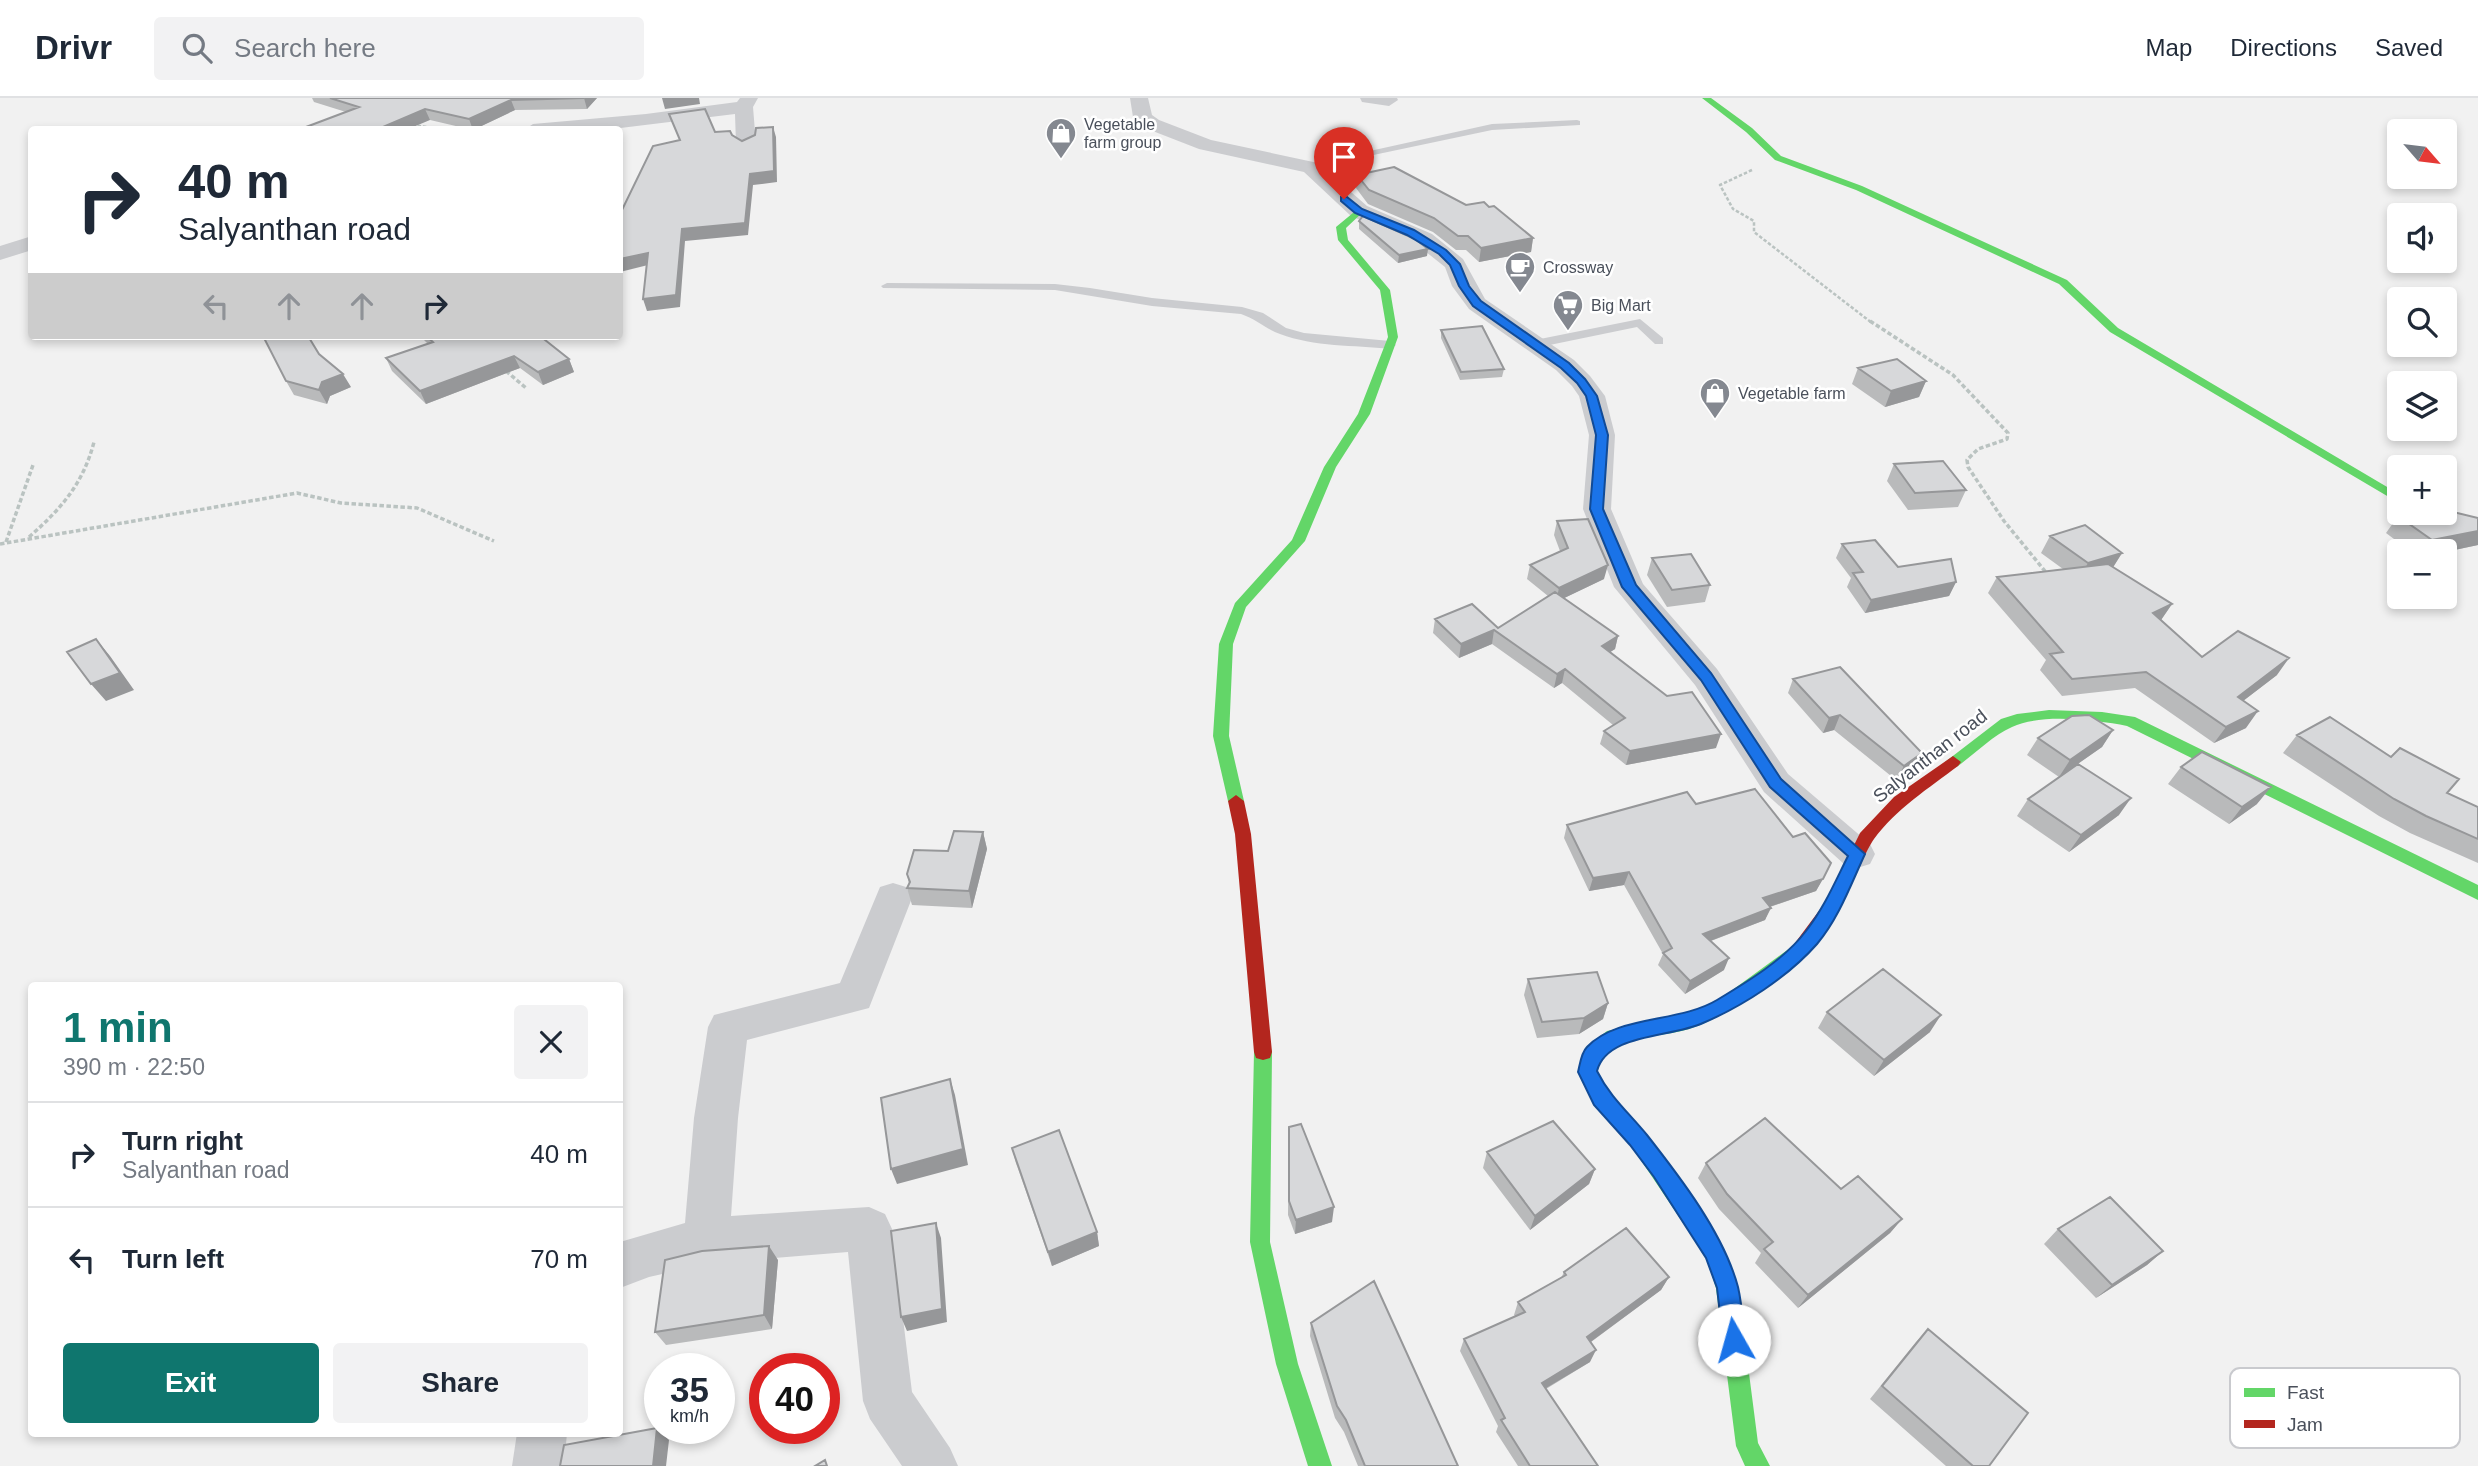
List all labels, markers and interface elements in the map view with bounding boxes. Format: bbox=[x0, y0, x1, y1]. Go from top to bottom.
search box bbox=[154, 17, 644, 80]
text: Drivr bbox=[35, 29, 112, 66]
icon: search bbox=[178, 29, 216, 67]
text: Search here bbox=[234, 33, 376, 63]
text: Map bbox=[2146, 34, 2192, 61]
text: Directions bbox=[2230, 34, 2337, 61]
text: Saved bbox=[2375, 34, 2443, 61]
shop icon: Vegetable farm group bbox=[1044, 116, 1078, 160]
place label: Vegetable farm group bbox=[1084, 116, 1161, 151]
north arrow bbox=[2387, 119, 2457, 189]
map controls bbox=[2387, 119, 2457, 609]
pin bbox=[1314, 127, 1374, 199]
icon: arrive bbox=[1325, 138, 1363, 176]
icon: right bbox=[63, 154, 154, 245]
text: 40 m bbox=[178, 154, 290, 208]
button: sound bbox=[2387, 203, 2457, 273]
text: Salyanthan road bbox=[178, 211, 411, 247]
cafe icon: Crossway bbox=[1503, 250, 1537, 294]
place label: Crossway bbox=[1543, 259, 1613, 276]
icon: left bbox=[197, 287, 235, 325]
icon: ahead bbox=[270, 287, 308, 325]
icon: ahead bbox=[343, 287, 381, 325]
icon: right bbox=[416, 287, 454, 325]
button: search bbox=[2387, 287, 2457, 357]
supermarket icon: Big Mart bbox=[1551, 288, 1585, 332]
place label: Big Mart bbox=[1591, 297, 1651, 314]
button: layers bbox=[2387, 371, 2457, 441]
shop icon: Vegetable farm bbox=[1698, 376, 1732, 420]
place label: Vegetable farm bbox=[1738, 385, 1846, 402]
button: + bbox=[2387, 455, 2457, 525]
button: − bbox=[2387, 539, 2457, 609]
street label: Salyanthan road bbox=[1869, 705, 1991, 807]
text: 1 min bbox=[63, 1004, 173, 1051]
button: close bbox=[514, 1005, 588, 1079]
text: 390 m · 22:50 bbox=[63, 1054, 205, 1080]
text: Turn right bbox=[122, 1126, 243, 1156]
icon: right bbox=[63, 1136, 101, 1174]
text: 40 m bbox=[530, 1139, 588, 1169]
text: Salyanthan road bbox=[122, 1157, 290, 1183]
icon: left bbox=[63, 1241, 101, 1279]
text: Turn left bbox=[122, 1244, 224, 1274]
text: 70 m bbox=[530, 1244, 588, 1274]
position arrow bbox=[1697, 1303, 1771, 1377]
button: Exit bbox=[63, 1343, 319, 1423]
button: Share bbox=[333, 1343, 588, 1423]
speed limit sign: 40 bbox=[749, 1353, 840, 1444]
legend bbox=[2230, 1368, 2460, 1448]
text: 35 bbox=[670, 1370, 709, 1409]
text: Fast bbox=[2287, 1382, 2325, 1403]
text: km/h bbox=[670, 1406, 709, 1426]
text: Jam bbox=[2287, 1414, 2323, 1435]

